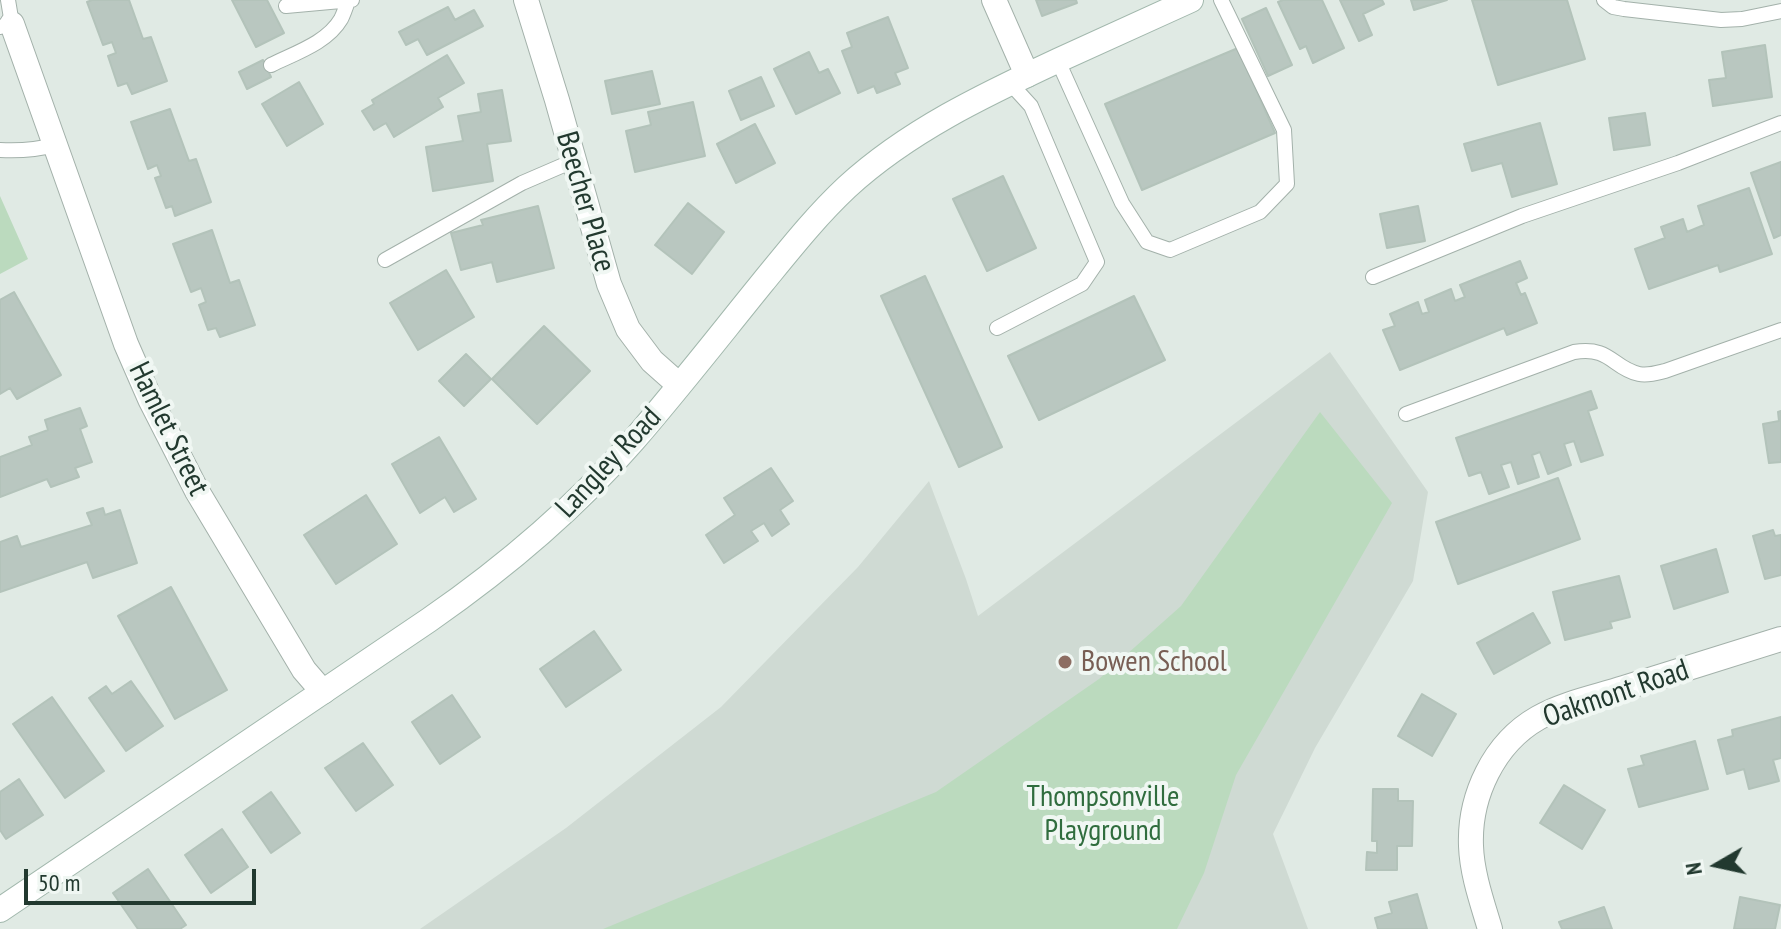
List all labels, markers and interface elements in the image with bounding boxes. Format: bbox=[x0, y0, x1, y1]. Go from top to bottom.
street label: Beecher Place bbox=[548, 128, 622, 276]
street label: Hamlet Street bbox=[120, 357, 216, 501]
street label: Langley Road bbox=[549, 400, 669, 526]
place label: Bowen School bbox=[1081, 644, 1227, 680]
street label: Oakmont Road bbox=[1538, 652, 1694, 736]
marker: Bowen School bbox=[1056, 653, 1074, 671]
park label: Thompsonville Playground bbox=[1027, 779, 1179, 850]
north arrow bbox=[1677, 825, 1757, 905]
scale bar bbox=[28, 853, 260, 903]
text: N bbox=[1679, 861, 1708, 877]
text: 50 m bbox=[38, 867, 80, 898]

